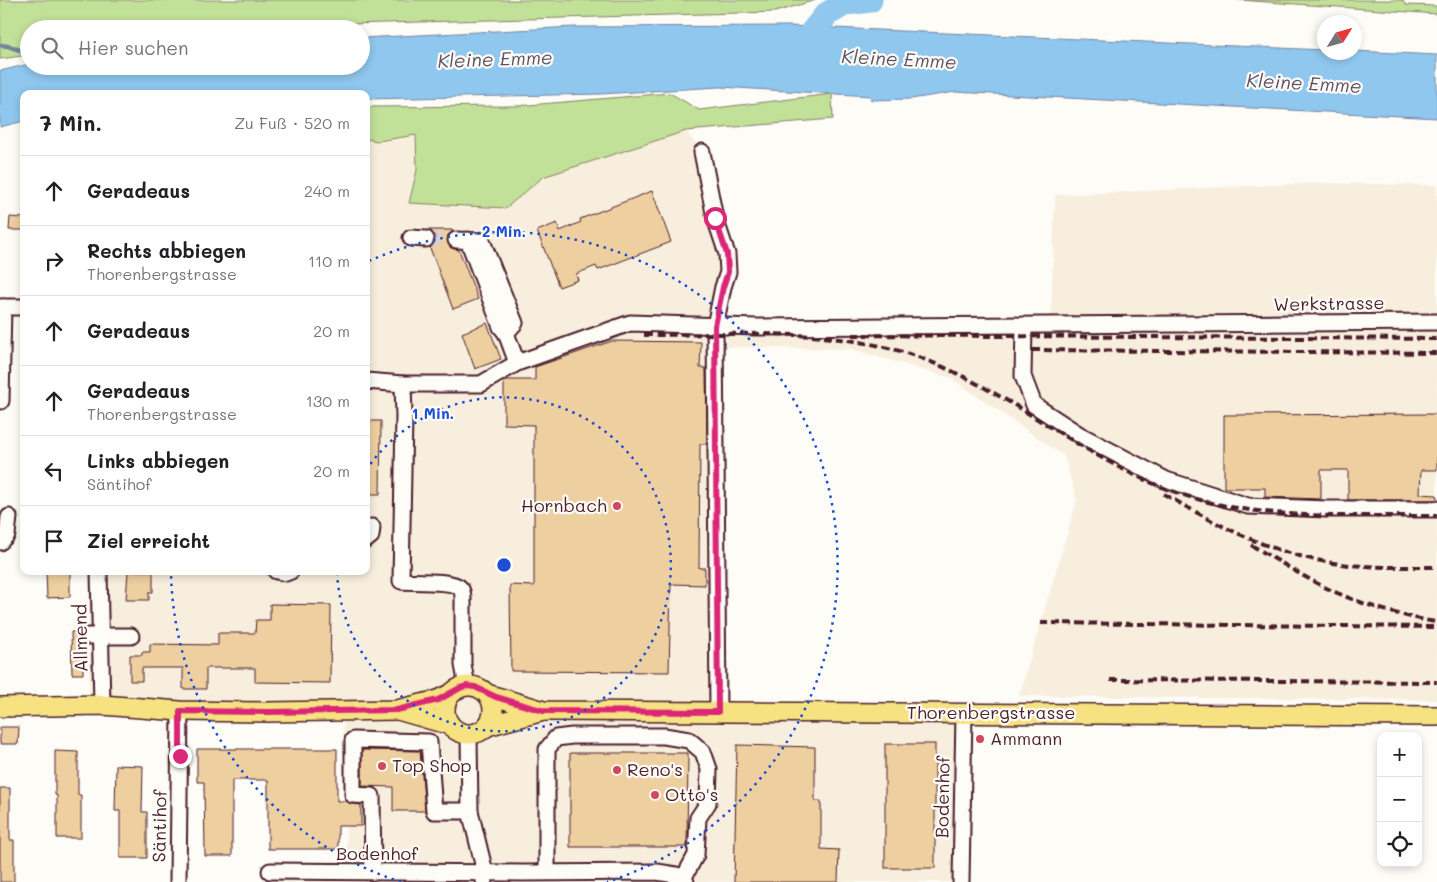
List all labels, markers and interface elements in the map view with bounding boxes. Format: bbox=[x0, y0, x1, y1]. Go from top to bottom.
north arrow bbox=[1317, 15, 1362, 60]
search box bbox=[20, 20, 370, 75]
icon: search bbox=[38, 34, 66, 62]
text: Hier suchen bbox=[78, 35, 189, 60]
water label: Kleine Emme bbox=[841, 43, 957, 74]
water label: Kleine Emme bbox=[437, 44, 553, 73]
water label: Kleine Emme bbox=[1246, 67, 1362, 98]
text: 7 Min. bbox=[40, 109, 102, 136]
text: Zu Fuß · 520 m bbox=[234, 112, 350, 133]
icon: ahead bbox=[40, 177, 68, 205]
text: Geradeaus bbox=[87, 178, 190, 203]
text: 240 m bbox=[304, 180, 350, 201]
route start bbox=[704, 207, 727, 230]
text: 2 Min. bbox=[482, 221, 526, 241]
text: Rechts abbiegen bbox=[87, 238, 246, 263]
icon: right bbox=[40, 247, 68, 275]
text: 110 m bbox=[308, 250, 350, 271]
text: Thorenbergstrasse bbox=[87, 263, 237, 284]
street label: Werkstrasse bbox=[1273, 290, 1385, 316]
icon: ahead bbox=[40, 317, 68, 345]
text: Geradeaus bbox=[87, 318, 190, 343]
text: 20 m bbox=[313, 320, 350, 341]
text: Geradeaus bbox=[87, 378, 190, 403]
icon: ahead bbox=[40, 387, 68, 415]
text: 130 m bbox=[306, 390, 350, 411]
text: Thorenbergstrasse bbox=[87, 403, 237, 424]
text: 1 Min. bbox=[412, 403, 454, 423]
text: Links abbiegen bbox=[87, 448, 229, 473]
icon: left bbox=[40, 457, 68, 485]
text: 20 m bbox=[313, 460, 350, 481]
text: Säntihof bbox=[87, 473, 152, 494]
place label: Hornbach bbox=[521, 493, 607, 517]
marker: Hornbach bbox=[611, 500, 623, 512]
icon: arrive bbox=[40, 527, 68, 555]
text: Ziel erreicht bbox=[87, 528, 210, 553]
centre of rings bbox=[495, 556, 513, 574]
street label: Allmend bbox=[67, 604, 93, 672]
street label: Thorenbergstrasse bbox=[907, 700, 1075, 724]
place label: Ammann bbox=[990, 726, 1062, 750]
map controls bbox=[1377, 732, 1422, 867]
button: + bbox=[1377, 732, 1422, 777]
marker: Ammann bbox=[974, 733, 986, 745]
route end bbox=[169, 745, 192, 768]
place label: Top Shop bbox=[392, 753, 472, 777]
street label: Bodenhof bbox=[929, 755, 955, 838]
place label: Reno's bbox=[627, 757, 683, 781]
marker: Top Shop bbox=[376, 760, 388, 772]
marker: Reno's bbox=[611, 764, 623, 776]
button: − bbox=[1377, 777, 1422, 822]
place label: Otto's bbox=[665, 782, 719, 806]
street label: Säntihof bbox=[146, 788, 172, 862]
marker: Otto's bbox=[649, 789, 661, 801]
button: locate bbox=[1377, 822, 1422, 867]
street label: Bodenhof bbox=[336, 841, 419, 865]

